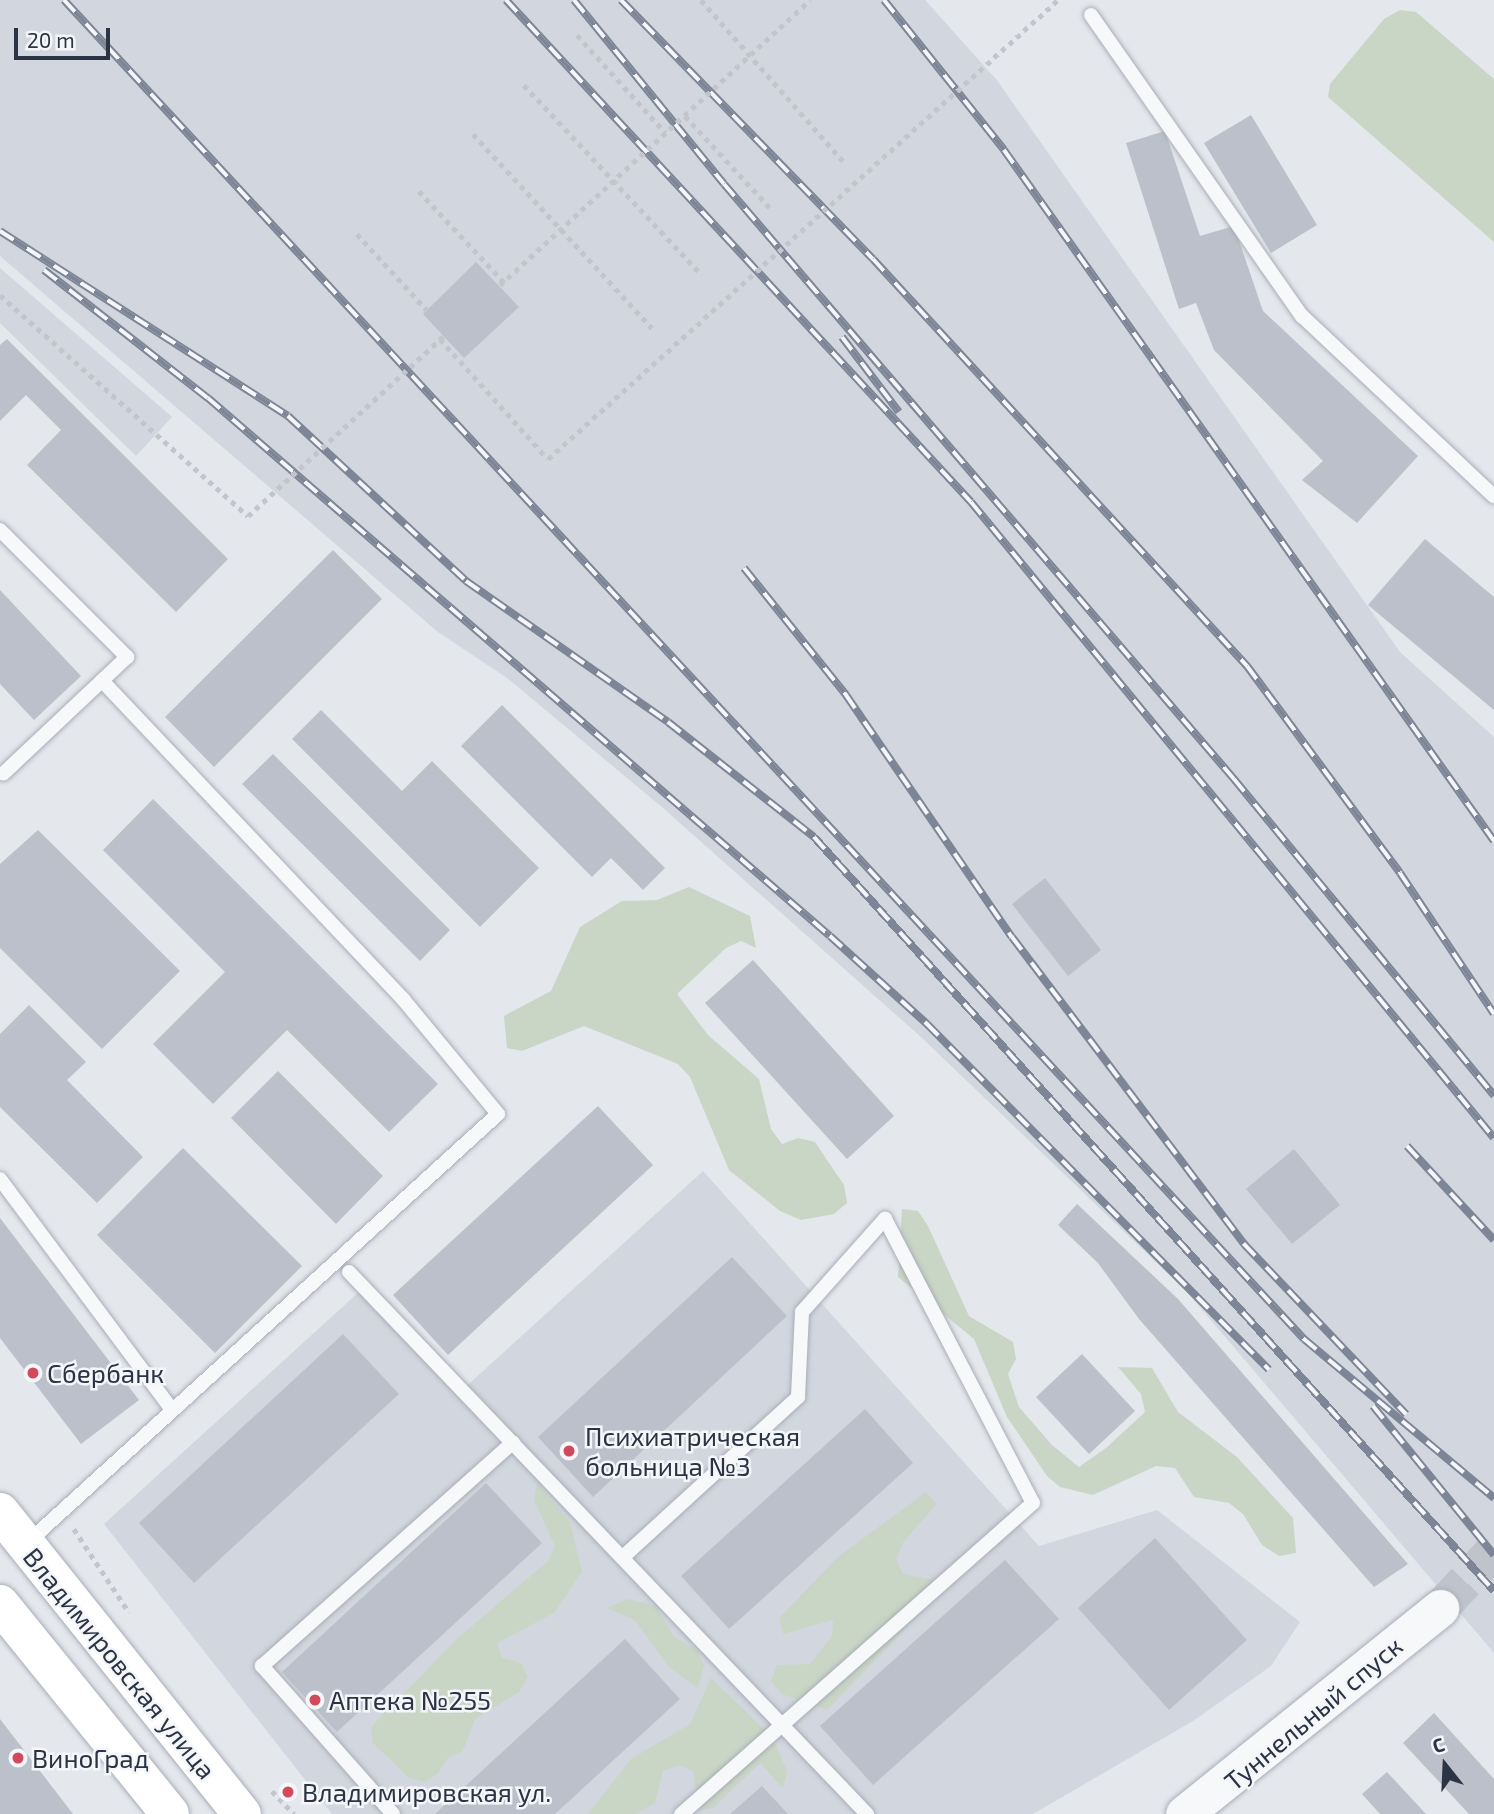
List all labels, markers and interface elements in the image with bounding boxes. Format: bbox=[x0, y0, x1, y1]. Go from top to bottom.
scale bar bbox=[18, 14, 114, 58]
text: 20 m bbox=[27, 27, 75, 52]
place label: Сбербанк bbox=[47, 1357, 164, 1389]
marker: Сбербанк bbox=[25, 1365, 41, 1381]
place label: Психиатрическая больница №3 bbox=[585, 1420, 800, 1482]
marker: Психиатрическая больница №3 bbox=[559, 1441, 579, 1461]
street label: Владимировская улица bbox=[17, 1541, 223, 1785]
street label: Туннельный спуск bbox=[1218, 1630, 1408, 1796]
place label: Аптека №255 bbox=[329, 1684, 491, 1716]
marker: Аптека №255 bbox=[307, 1692, 323, 1708]
north arrow bbox=[1410, 1730, 1480, 1800]
text: С bbox=[1429, 1732, 1447, 1757]
place label: ВиноГрад bbox=[32, 1742, 149, 1774]
marker: ВиноГрад bbox=[10, 1750, 26, 1766]
place label: Владимировская ул. bbox=[302, 1776, 551, 1808]
marker: Владимировская ул. bbox=[280, 1784, 296, 1800]

